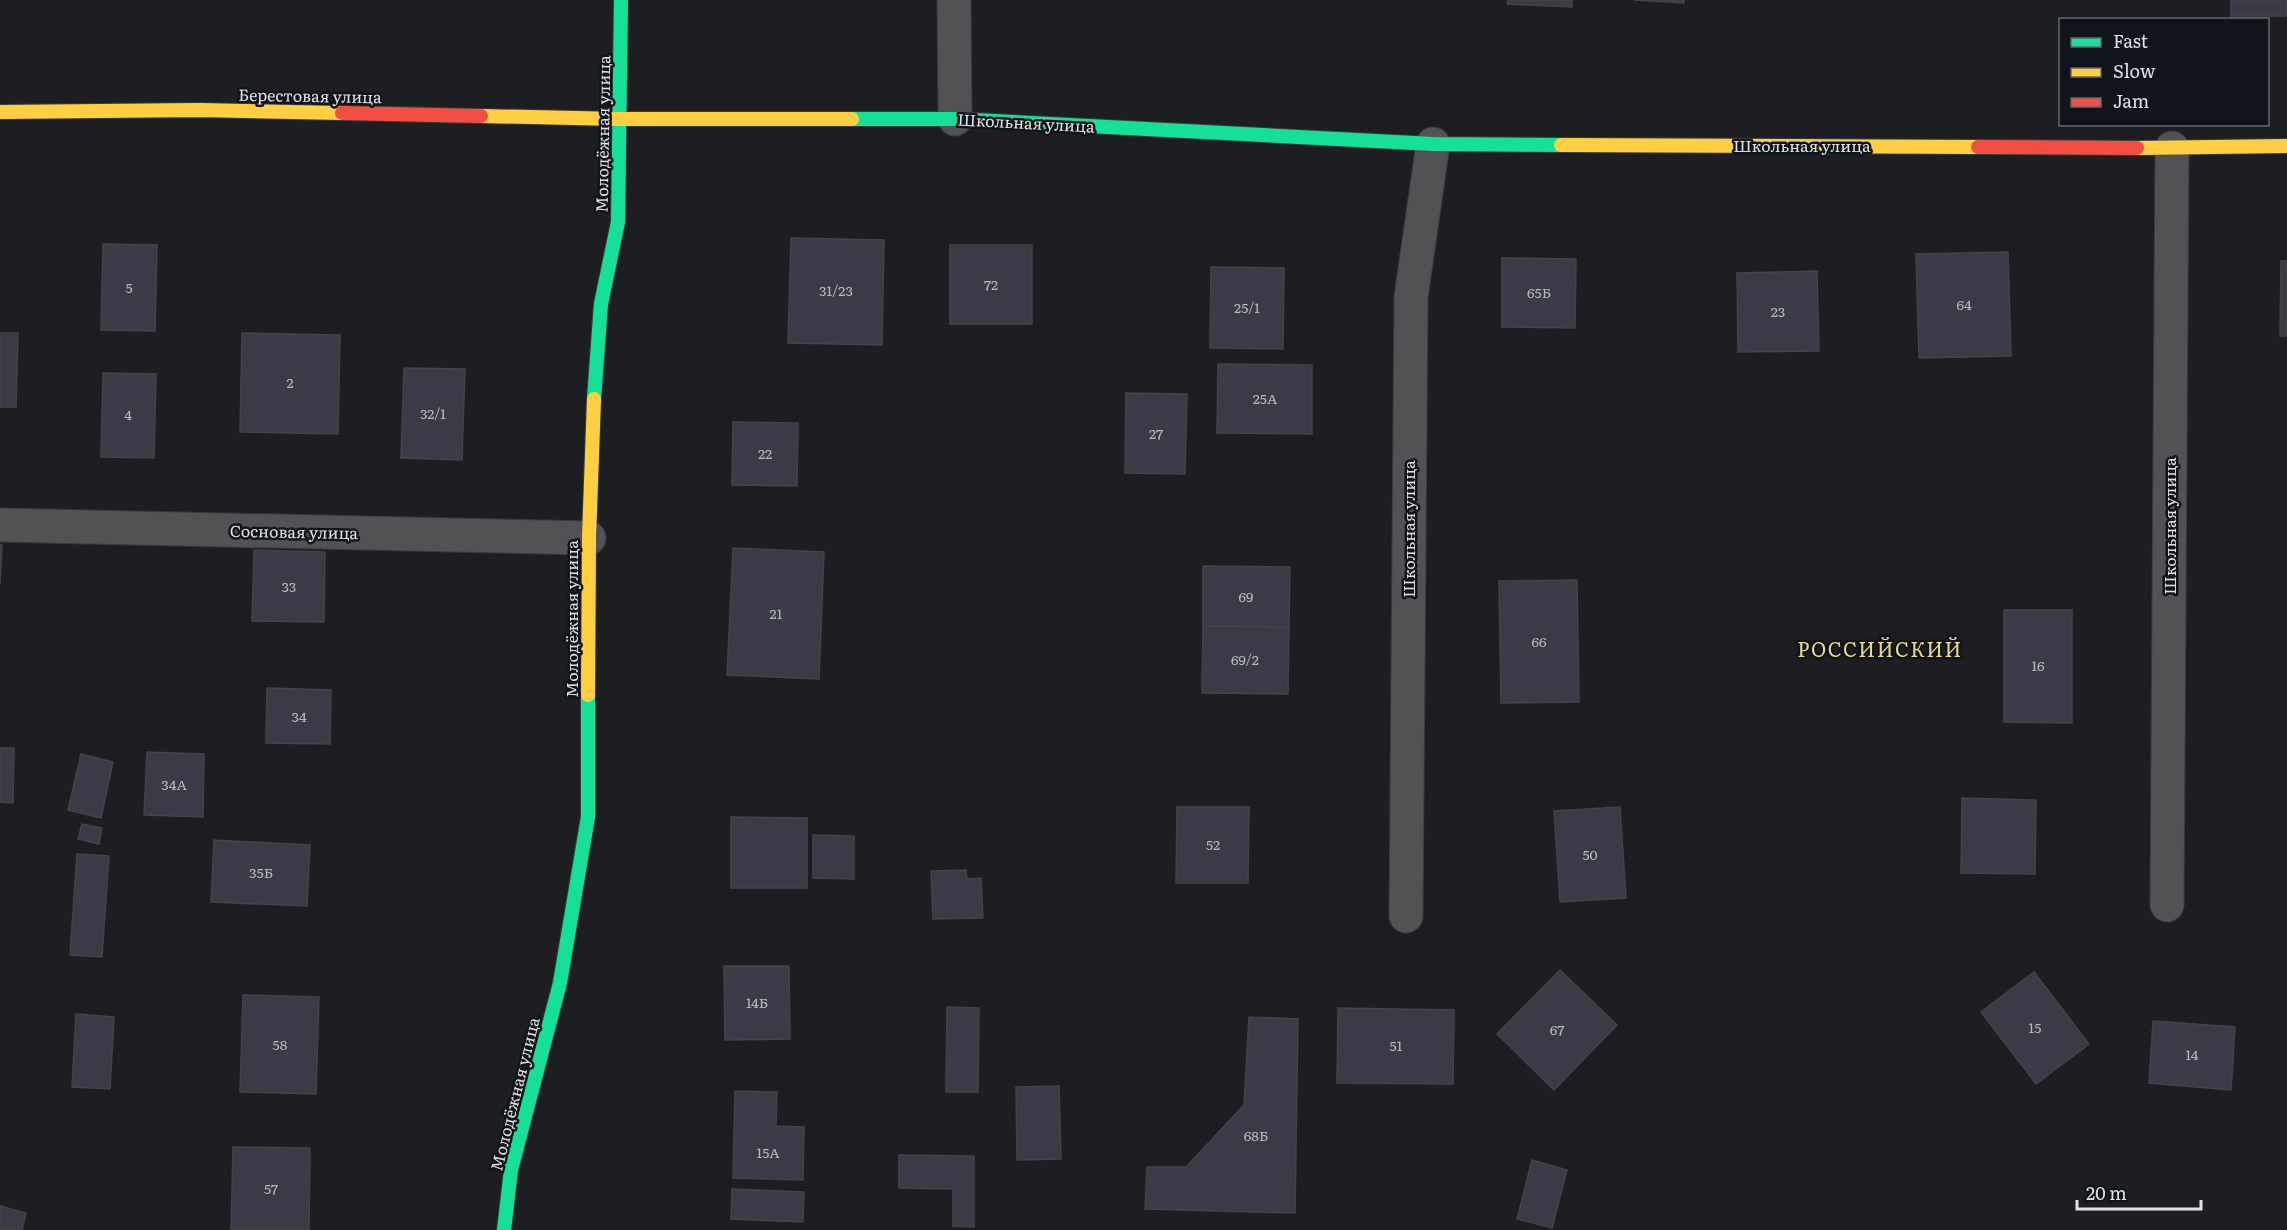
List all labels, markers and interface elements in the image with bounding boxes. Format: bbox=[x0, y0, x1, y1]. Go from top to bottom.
legend bbox=[2059, 18, 2269, 126]
text: Fast bbox=[2113, 27, 2149, 54]
street label: Молодёжная улица bbox=[589, 55, 615, 213]
text: Slow bbox=[2113, 57, 2156, 84]
street label: Берестовая улица bbox=[238, 82, 382, 108]
text: Jam bbox=[2113, 87, 2149, 114]
street label: Школьная улица bbox=[957, 106, 1096, 138]
street label: Школьная улица bbox=[1733, 133, 1871, 157]
house number: 72 bbox=[984, 274, 998, 294]
house number: 5 bbox=[125, 277, 133, 297]
house number: 31/23 bbox=[819, 280, 853, 300]
house number: 65Б bbox=[1527, 282, 1551, 302]
house number: 64 bbox=[1956, 294, 1972, 314]
house number: 25/1 bbox=[1234, 297, 1260, 317]
house number: 23 bbox=[1771, 301, 1785, 321]
house number: 2 bbox=[286, 372, 294, 392]
house number: 25А bbox=[1253, 388, 1278, 408]
house number: 32/1 bbox=[420, 403, 446, 423]
house number: 4 bbox=[124, 404, 132, 424]
house number: 27 bbox=[1149, 423, 1163, 443]
house number: 22 bbox=[758, 443, 772, 463]
street label: Школьная улица bbox=[2157, 457, 2181, 595]
street label: Школьная улица bbox=[1396, 460, 1420, 598]
street label: Сосновая улица bbox=[230, 518, 359, 544]
street label: Молодёжная улица bbox=[559, 540, 583, 698]
house number: 33 bbox=[282, 576, 296, 596]
house number: 69 bbox=[1239, 586, 1253, 606]
house number: 21 bbox=[770, 603, 783, 623]
house number: 66 bbox=[1531, 631, 1547, 651]
district label: РОССИЙСКИЙ bbox=[1797, 633, 1963, 663]
house number: 69/2 bbox=[1231, 649, 1259, 669]
house number: 16 bbox=[2031, 655, 2045, 675]
house number: 34 bbox=[291, 706, 307, 726]
house number: 34А bbox=[161, 774, 187, 794]
house number: 52 bbox=[1206, 834, 1220, 854]
house number: 50 bbox=[1582, 844, 1598, 864]
house number: 35Б bbox=[249, 862, 273, 882]
house number: 14Б bbox=[746, 992, 768, 1012]
street label: Молодёжная улица bbox=[483, 1014, 545, 1173]
house number: 15 bbox=[2029, 1017, 2041, 1037]
house number: 67 bbox=[1550, 1019, 1564, 1039]
house number: 58 bbox=[273, 1034, 288, 1054]
house number: 51 bbox=[1390, 1035, 1403, 1055]
house number: 14 bbox=[2186, 1044, 2199, 1064]
house number: 68Б bbox=[1244, 1125, 1268, 1145]
house number: 15А bbox=[756, 1142, 780, 1162]
scale bar bbox=[2077, 1173, 2202, 1211]
house number: 57 bbox=[264, 1178, 278, 1198]
text: 20 m bbox=[2086, 1179, 2127, 1206]

